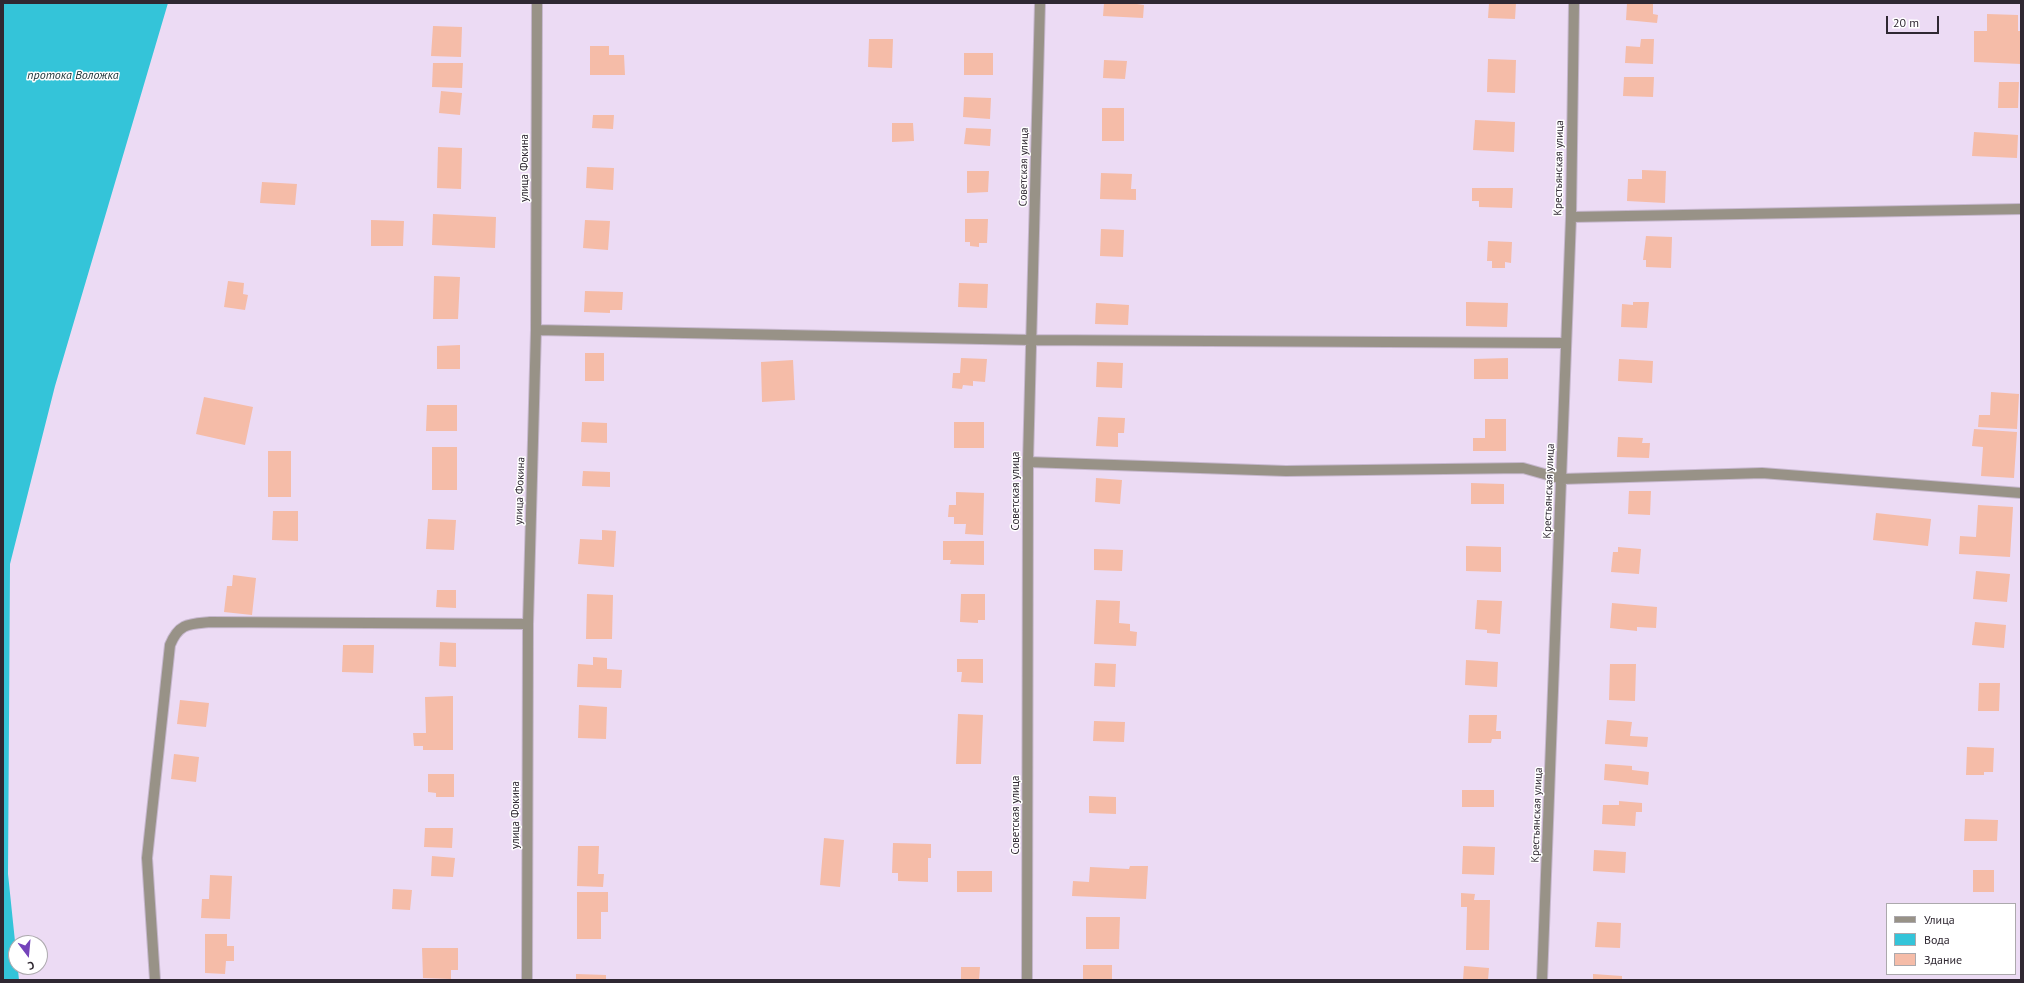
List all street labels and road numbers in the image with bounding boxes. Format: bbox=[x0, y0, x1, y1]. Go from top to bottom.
street label: Крестьянская улица bbox=[1552, 120, 1566, 216]
street label: Советская улица bbox=[1017, 127, 1031, 207]
street label: улица Фокина bbox=[518, 134, 532, 202]
street label: Крестьянская улица bbox=[1541, 443, 1557, 539]
street label: Советская улица bbox=[1009, 452, 1023, 530]
street label: улица Фокина bbox=[512, 457, 528, 525]
street label: Крестьянская улица bbox=[1529, 767, 1545, 863]
street label: Советская улица bbox=[1009, 776, 1023, 854]
street label: улица Фокина bbox=[509, 781, 523, 849]

